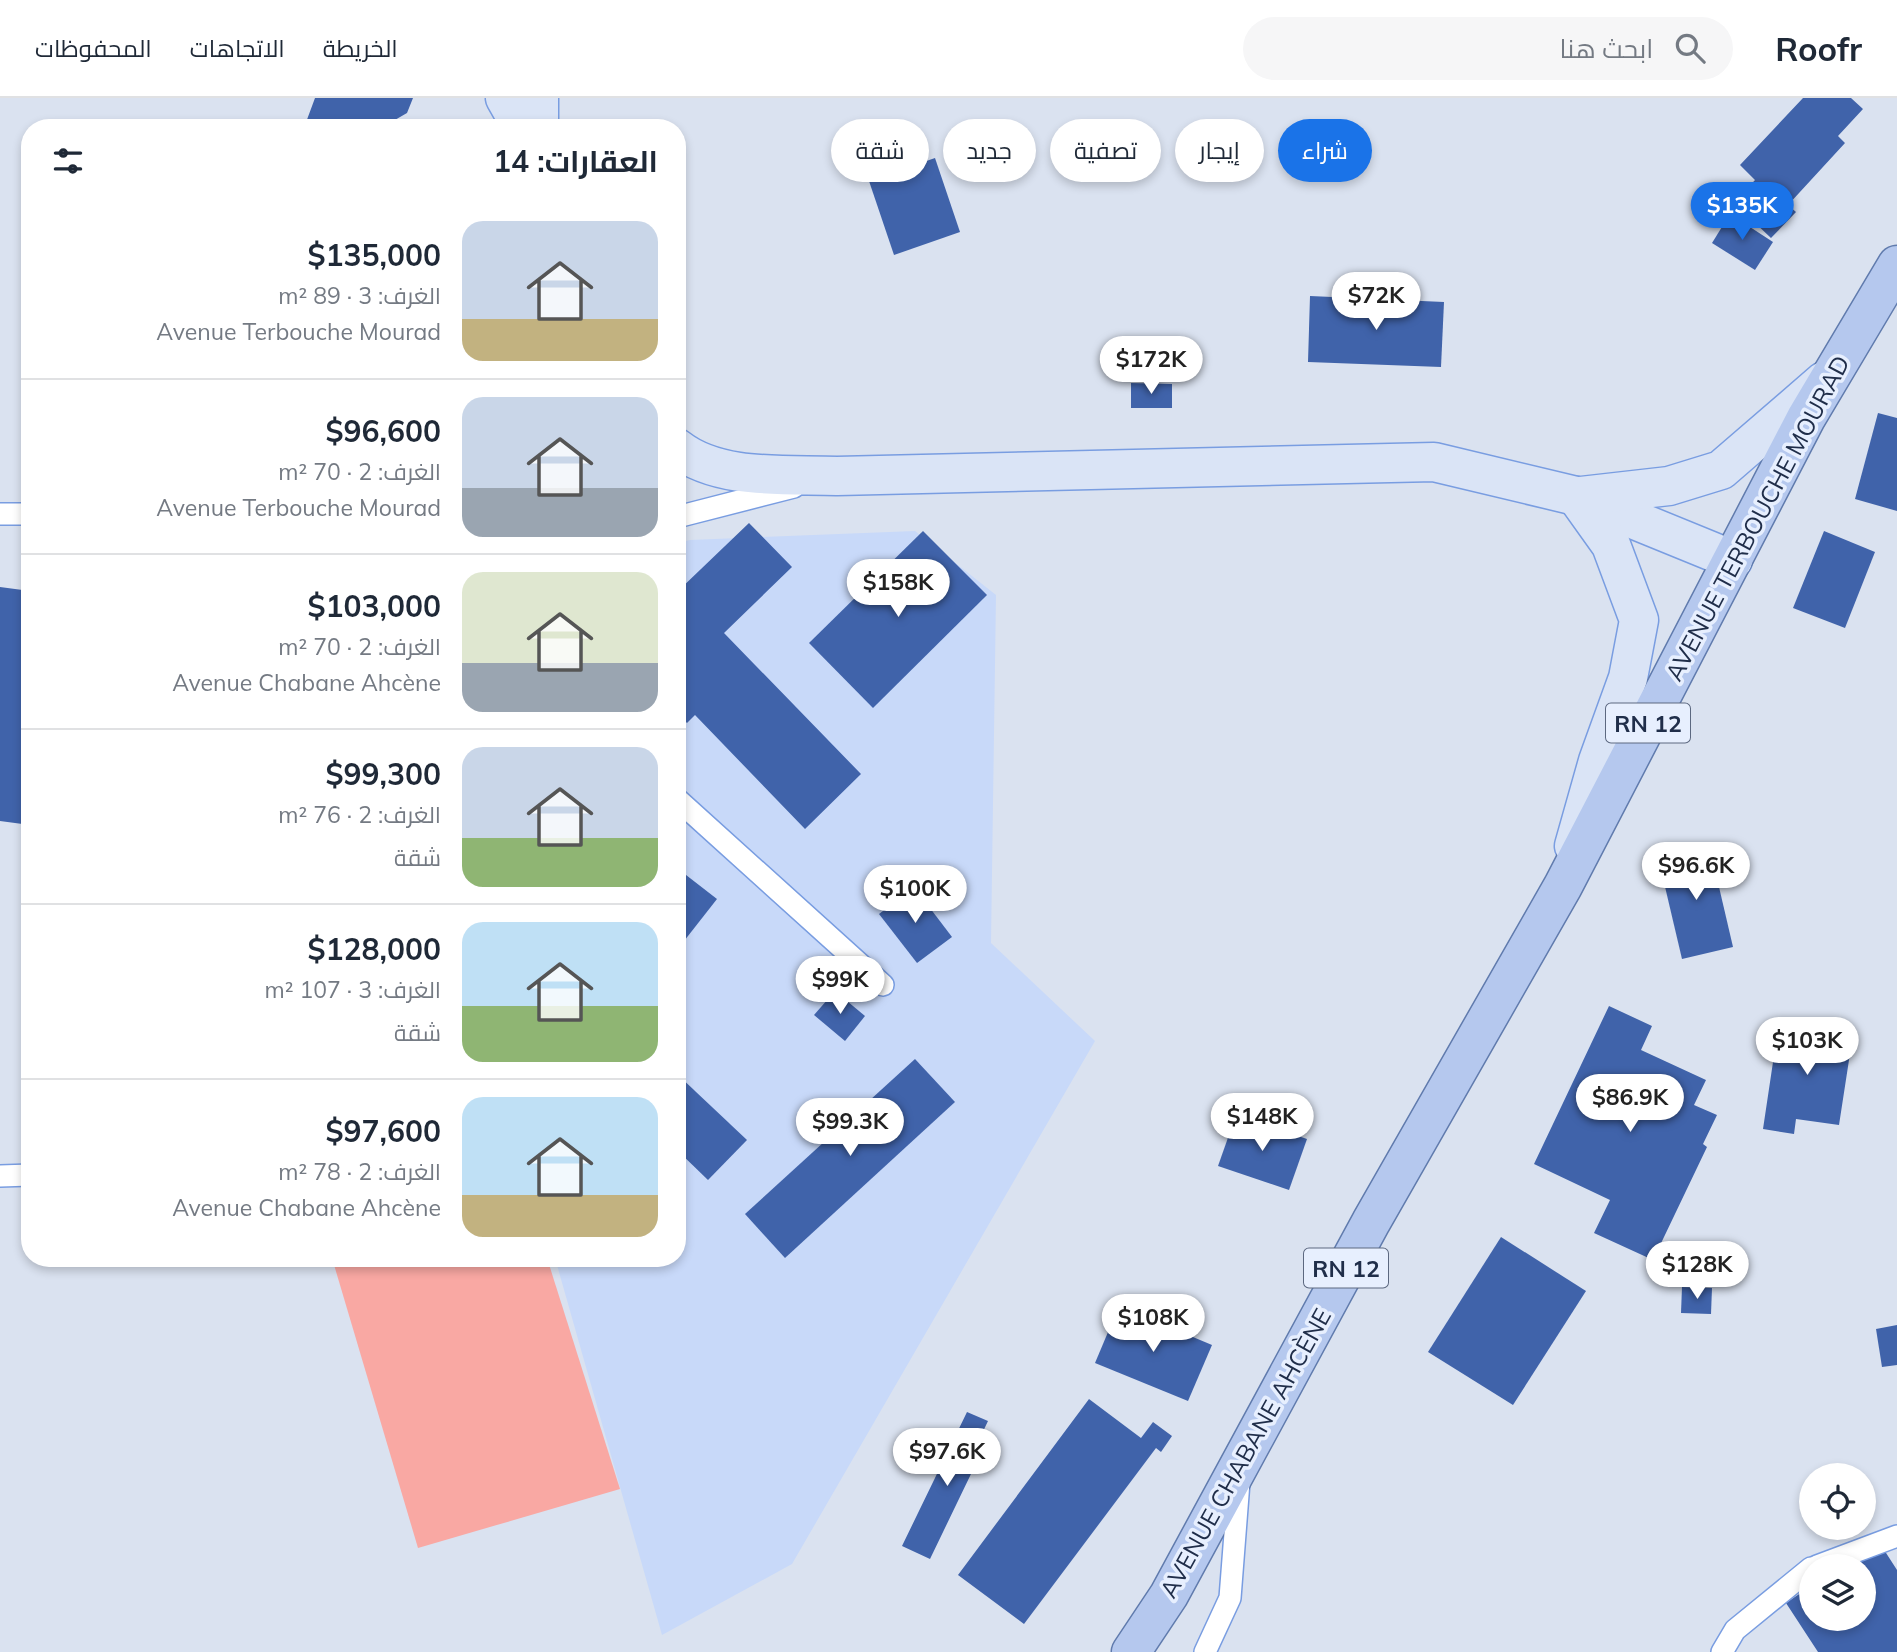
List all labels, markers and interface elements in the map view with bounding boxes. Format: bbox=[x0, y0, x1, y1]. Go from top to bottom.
search box bbox=[1243, 17, 1733, 80]
text: Roofr bbox=[1775, 28, 1862, 69]
icon: search bbox=[1671, 29, 1709, 67]
text: ابحث هنا bbox=[1560, 32, 1653, 65]
text: المحفوظات bbox=[35, 33, 152, 63]
text: الاتجاهات bbox=[190, 33, 285, 63]
text: الخريطة bbox=[323, 33, 398, 63]
chip: شقة bbox=[831, 119, 929, 182]
chip: جديد bbox=[943, 119, 1036, 182]
chip: تصفية bbox=[1050, 119, 1161, 182]
chip: إيجار bbox=[1175, 119, 1264, 182]
chip: شراء bbox=[1278, 119, 1372, 182]
icon: filters bbox=[49, 142, 87, 180]
text: العقارات: 14 bbox=[493, 142, 658, 180]
pin: $135K bbox=[1693, 183, 1791, 242]
text: $135K bbox=[1707, 190, 1777, 219]
text: $135,000 bbox=[308, 236, 441, 274]
icon: home bbox=[518, 249, 602, 333]
pin: $72K bbox=[1335, 272, 1417, 332]
text: $72K bbox=[1348, 280, 1404, 309]
text: الغرف: 3 · 89 m² bbox=[278, 281, 441, 310]
text: Avenue Terbouche Mourad bbox=[156, 317, 441, 346]
pin: $172K bbox=[1102, 336, 1200, 396]
text: $172K bbox=[1116, 344, 1186, 373]
street label: AVENUE TERBOUCHE MOURAD bbox=[1658, 350, 1856, 686]
text: $96,600 bbox=[326, 412, 441, 450]
icon: home bbox=[518, 425, 602, 509]
text: الغرف: 2 · 70 m² bbox=[278, 457, 441, 486]
text: Avenue Terbouche Mourad bbox=[156, 493, 441, 522]
pin: $158K bbox=[849, 560, 947, 619]
text: $158K bbox=[863, 567, 933, 596]
text: $103,000 bbox=[308, 587, 441, 625]
icon: home bbox=[518, 600, 602, 684]
text: الغرف: 2 · 70 m² bbox=[278, 632, 441, 661]
text: Avenue Chabane Ahcène bbox=[172, 668, 441, 697]
road number: RN 12 bbox=[1606, 704, 1690, 743]
text: $99,300 bbox=[326, 755, 441, 793]
icon: home bbox=[518, 775, 602, 859]
text: الغرف: 2 · 76 m² bbox=[278, 800, 441, 829]
pin: $96.6K bbox=[1639, 842, 1753, 902]
text: شقة bbox=[394, 843, 441, 872]
text: $96.6K bbox=[1658, 850, 1734, 879]
pin: $100K bbox=[866, 866, 964, 925]
text: $100K bbox=[880, 873, 950, 902]
text: $128,000 bbox=[308, 930, 441, 968]
icon: home bbox=[518, 950, 602, 1034]
pin: $99K bbox=[799, 956, 881, 1016]
text: $99K bbox=[812, 964, 868, 993]
text: الغرف: 3 · 107 m² bbox=[264, 975, 441, 1004]
text: شقة bbox=[394, 1018, 441, 1047]
pin: $103K bbox=[1758, 1018, 1856, 1077]
text: $103K bbox=[1772, 1025, 1842, 1054]
pin: $86.9K bbox=[1573, 1074, 1687, 1134]
text: $86.9K bbox=[1592, 1082, 1668, 1111]
pin: $148K bbox=[1213, 1094, 1311, 1153]
pin: $99.3K bbox=[793, 1098, 907, 1158]
text: $148K bbox=[1227, 1101, 1297, 1130]
text: $99.3K bbox=[812, 1106, 888, 1135]
text: $97,600 bbox=[326, 1112, 441, 1150]
icon: home bbox=[518, 1125, 602, 1209]
text: الغرف: 2 · 78 m² bbox=[278, 1157, 441, 1186]
text: Avenue Chabane Ahcène bbox=[172, 1193, 441, 1222]
pin: $128K bbox=[1648, 1242, 1746, 1301]
road number: RN 12 bbox=[1304, 1248, 1388, 1288]
text: $128K bbox=[1662, 1249, 1732, 1278]
pin: $108K bbox=[1104, 1294, 1202, 1354]
text: $108K bbox=[1118, 1302, 1188, 1331]
street label: AVENUE CHABANE AHCÈNE bbox=[1153, 1303, 1337, 1603]
pin: $97.6K bbox=[890, 1428, 1004, 1488]
text: $97.6K bbox=[909, 1436, 985, 1465]
map controls bbox=[1799, 1463, 1876, 1631]
button: locate bbox=[1799, 1463, 1876, 1540]
button: layers bbox=[1799, 1554, 1876, 1631]

